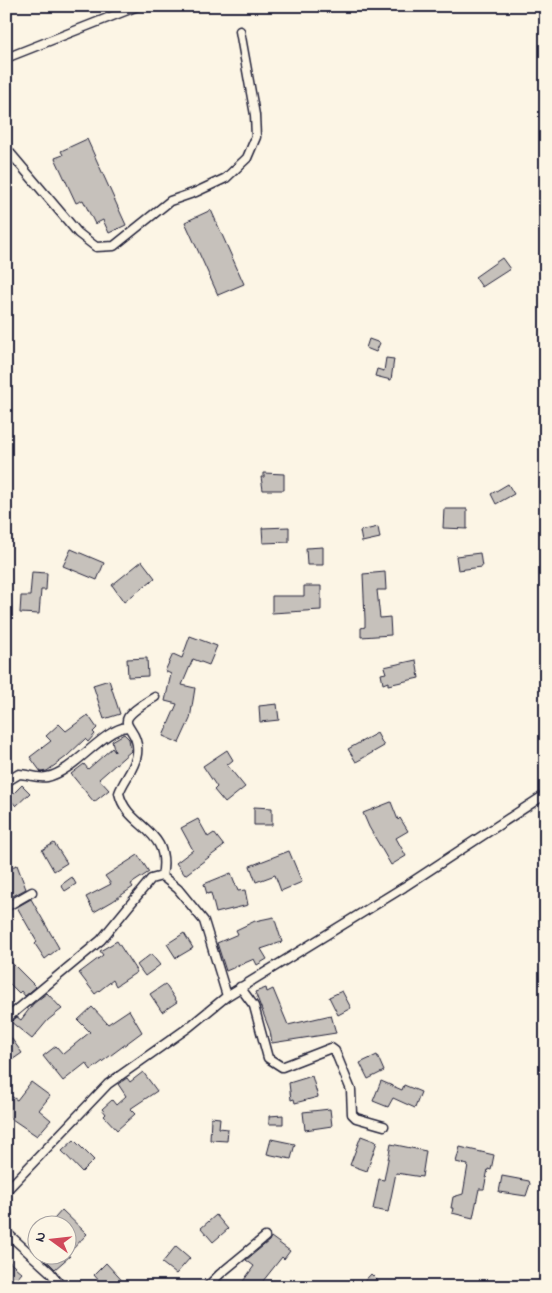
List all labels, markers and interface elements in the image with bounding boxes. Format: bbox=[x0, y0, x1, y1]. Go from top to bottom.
north arrow bbox=[28, 1216, 78, 1266]
text: N bbox=[30, 1230, 52, 1244]

